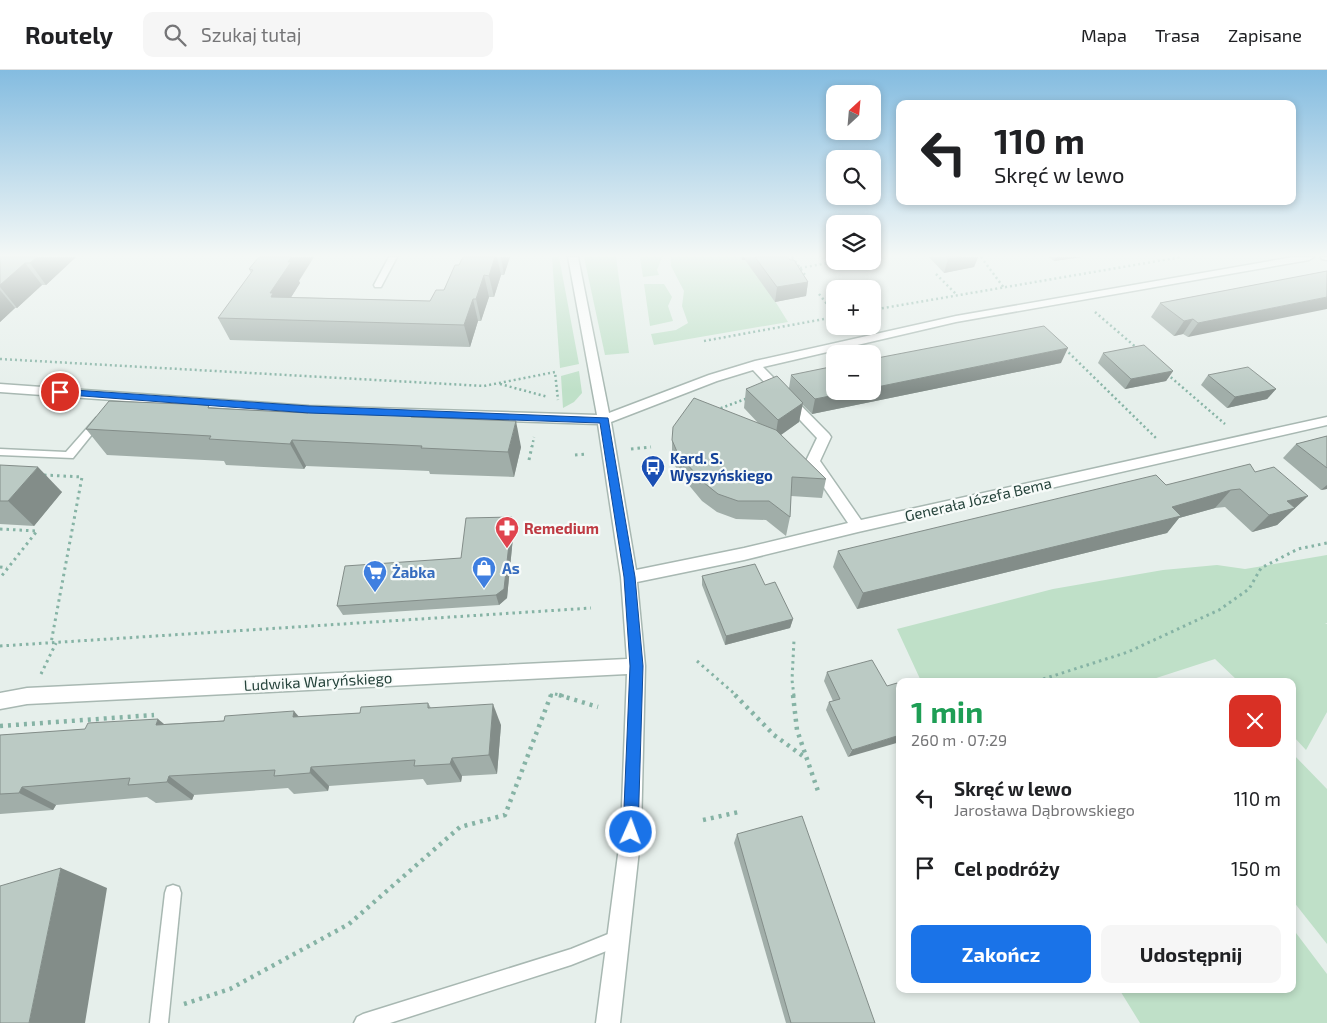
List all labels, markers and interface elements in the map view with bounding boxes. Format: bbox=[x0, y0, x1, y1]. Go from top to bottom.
search box bbox=[143, 12, 493, 57]
text: Routely bbox=[25, 20, 113, 49]
icon: search bbox=[161, 21, 189, 49]
text: Szukaj tutaj bbox=[201, 23, 301, 46]
text: Mapa bbox=[1081, 24, 1127, 46]
text: Trasa bbox=[1155, 24, 1200, 46]
text: Zapisane bbox=[1228, 24, 1302, 46]
north arrow bbox=[826, 85, 881, 140]
map controls bbox=[826, 85, 881, 400]
text: 110 m bbox=[994, 119, 1085, 161]
icon: left bbox=[911, 120, 976, 185]
button: search bbox=[826, 150, 881, 205]
text: Skręć w lewo bbox=[994, 161, 1125, 187]
button: layers bbox=[826, 215, 881, 270]
button: + bbox=[826, 280, 881, 335]
button: − bbox=[826, 345, 881, 400]
pin bbox=[39, 371, 81, 413]
icon: arrive bbox=[46, 378, 74, 406]
place label: Kard. S. Wyszyńskiego bbox=[670, 449, 773, 485]
bus stop icon: Kard. S. Wyszyńskiego bbox=[640, 454, 666, 488]
street label: Generała Józefa Bema bbox=[903, 473, 1053, 525]
pharmacy icon: Remedium bbox=[494, 515, 520, 549]
place label: Remedium bbox=[524, 519, 599, 537]
shop icon: As bbox=[471, 555, 497, 589]
supermarket icon: Żabka bbox=[362, 559, 388, 593]
place label: As bbox=[502, 559, 520, 577]
place label: Żabka bbox=[392, 563, 435, 581]
street label: Ludwika Waryńskiego bbox=[243, 668, 393, 694]
text: 1 min bbox=[911, 693, 983, 729]
button: close bbox=[1229, 695, 1281, 747]
text: 260 m · 07:29 bbox=[911, 730, 1007, 749]
text: Skręć w lewo bbox=[954, 777, 1072, 800]
icon: left bbox=[911, 784, 939, 812]
text: 110 m bbox=[1234, 787, 1281, 810]
text: Jarosława Dąbrowskiego bbox=[954, 800, 1135, 819]
position arrow bbox=[604, 805, 656, 857]
icon: arrive bbox=[911, 854, 939, 882]
text: Cel podróży bbox=[954, 857, 1060, 880]
text: 150 m bbox=[1231, 857, 1281, 880]
button: Zakończ bbox=[911, 925, 1091, 983]
button: Udostępnij bbox=[1101, 925, 1281, 983]

